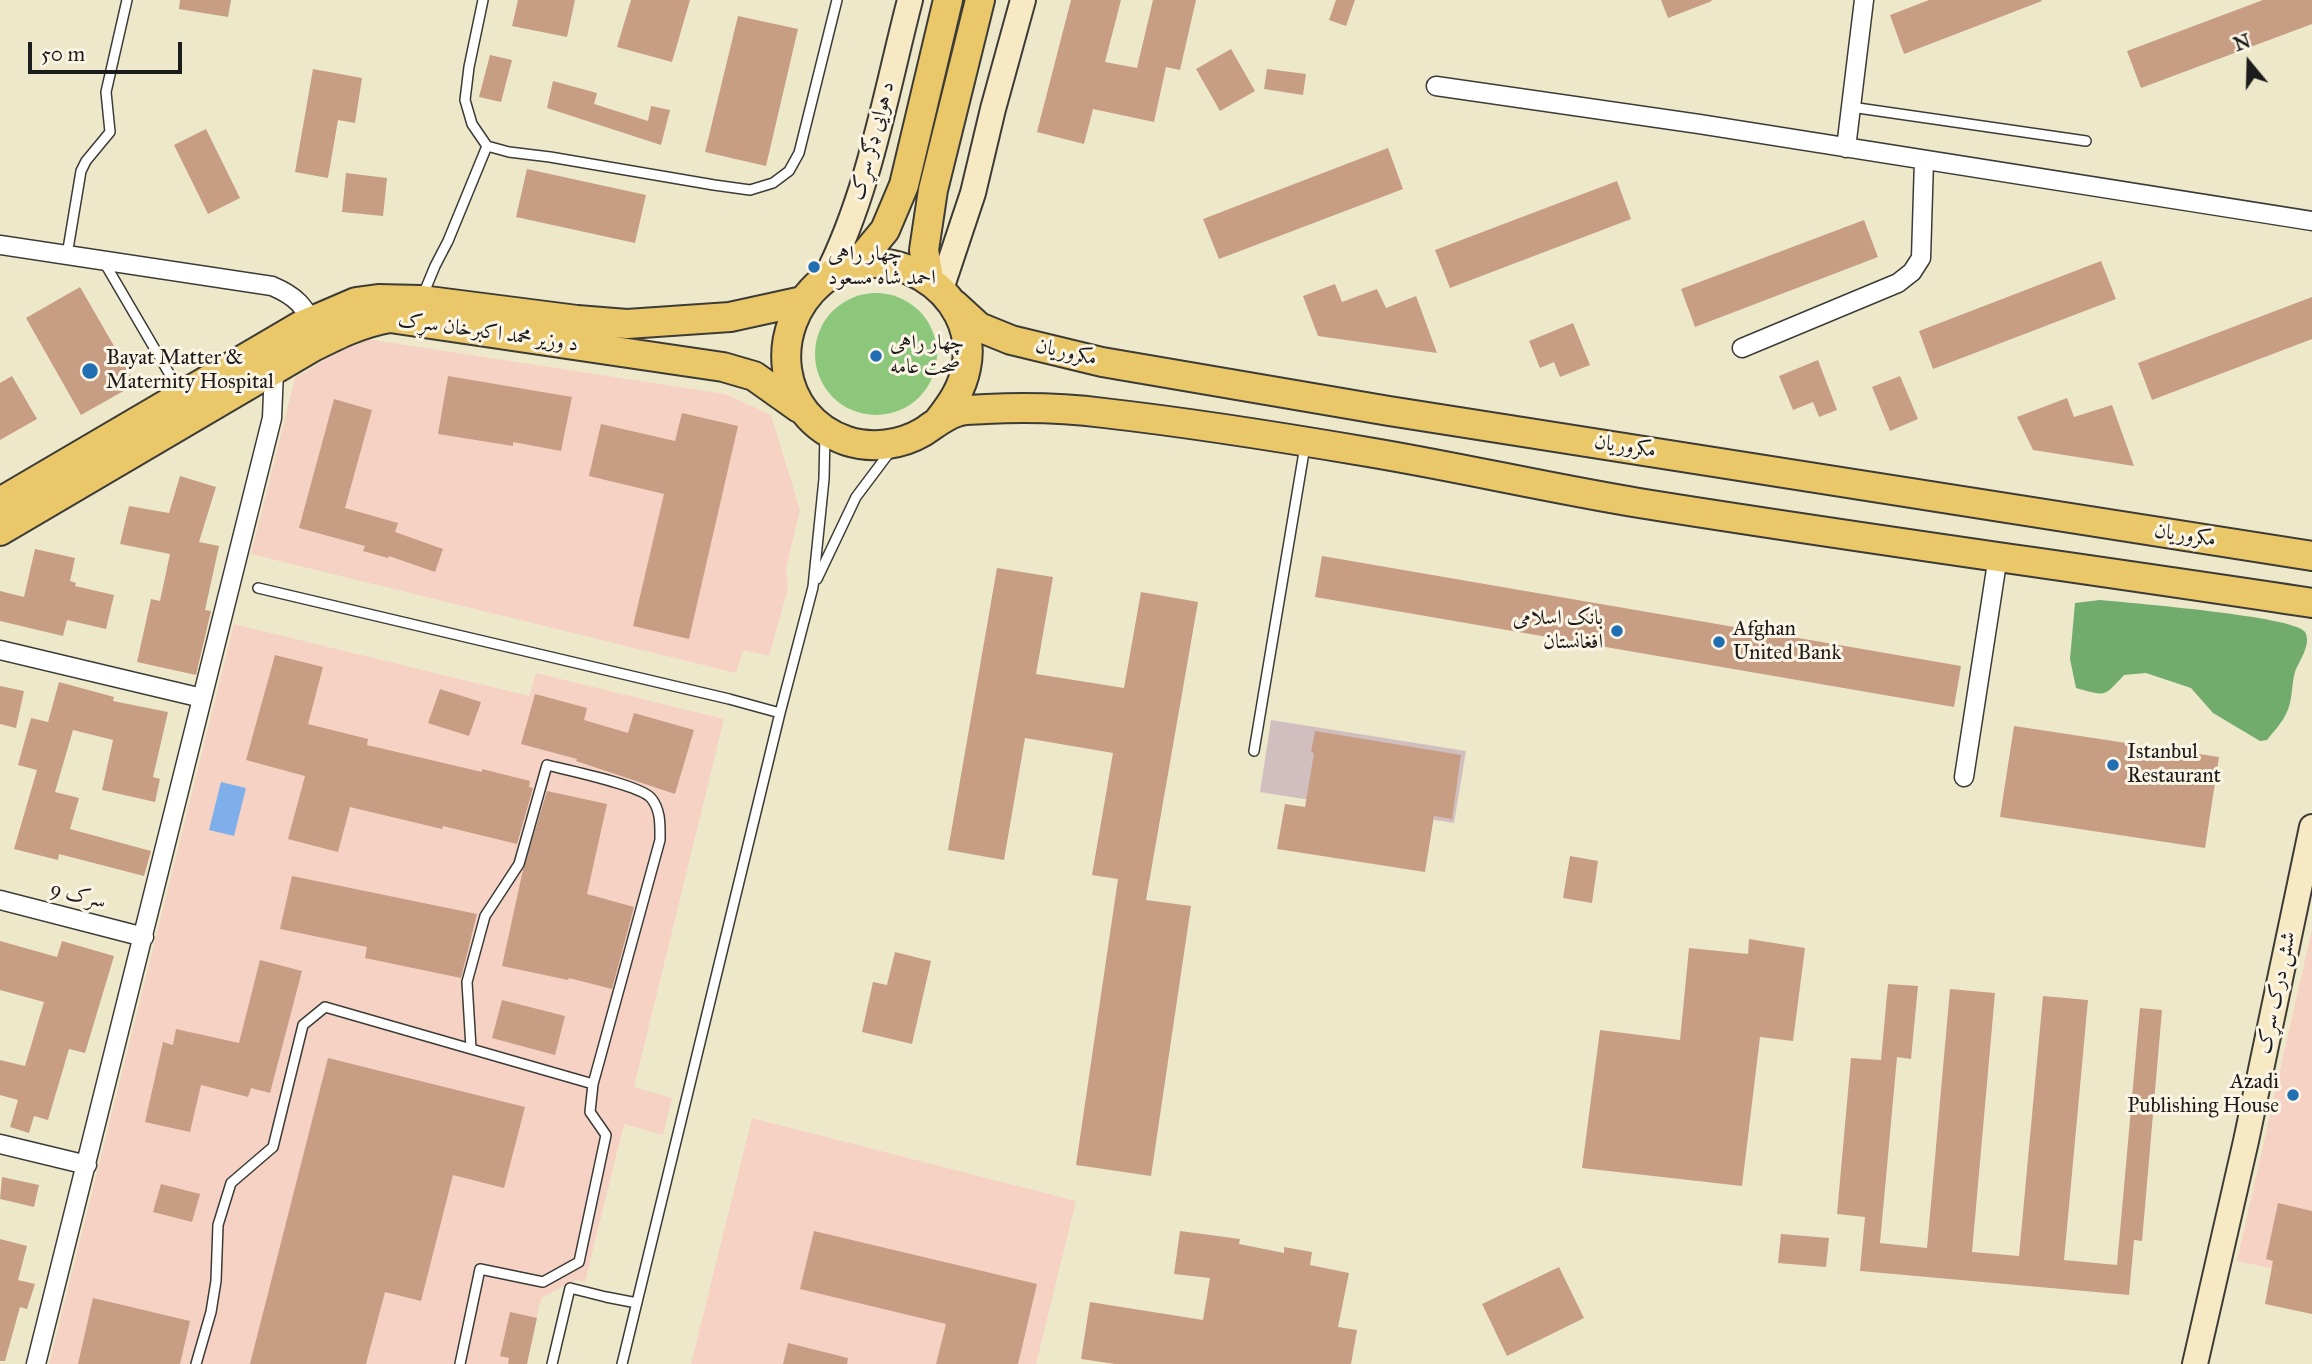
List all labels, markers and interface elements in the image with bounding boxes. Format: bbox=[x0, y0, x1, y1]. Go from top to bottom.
scale bar bbox=[32, 28, 186, 72]
north arrow bbox=[2214, 28, 2284, 98]
text: N bbox=[2231, 29, 2253, 56]
text: 50 m bbox=[41, 41, 85, 67]
street label: د هوایی ډګر سړک bbox=[845, 79, 901, 203]
place label: چهار راهی احمد شاه مسعود bbox=[828, 242, 936, 292]
marker: چهار راهی احمد شاه مسعود bbox=[806, 259, 822, 275]
street label: د وزیر محمد اکبرخان سړک bbox=[396, 308, 580, 358]
place label: چهار راهی صحت عامه bbox=[890, 331, 964, 381]
street label: مکروریان bbox=[1033, 334, 1099, 372]
place label: Bayat Matter & Maternity Hospital bbox=[106, 346, 274, 396]
marker: چهار راهی صحت عامه bbox=[868, 348, 884, 364]
marker: Bayat Matter & Maternity Hospital bbox=[80, 361, 100, 381]
street label: مکروریان bbox=[1592, 430, 1658, 464]
street label: مکروریان bbox=[2152, 519, 2218, 553]
place label: بانک اسلامی افغانستان bbox=[1513, 606, 1603, 656]
place label: Afghan United Bank bbox=[1733, 617, 1841, 667]
marker: بانک اسلامی افغانستان bbox=[1609, 623, 1625, 639]
marker: Afghan United Bank bbox=[1711, 634, 1727, 650]
place label: Istanbul Restaurant bbox=[2127, 740, 2221, 790]
marker: Istanbul Restaurant bbox=[2105, 757, 2121, 773]
street label: سرک 9 bbox=[47, 877, 109, 915]
street label: شش درک سړک bbox=[2252, 929, 2302, 1057]
place label: Azadi Publishing House bbox=[2127, 1070, 2279, 1120]
marker: Azadi Publishing House bbox=[2285, 1087, 2301, 1103]

